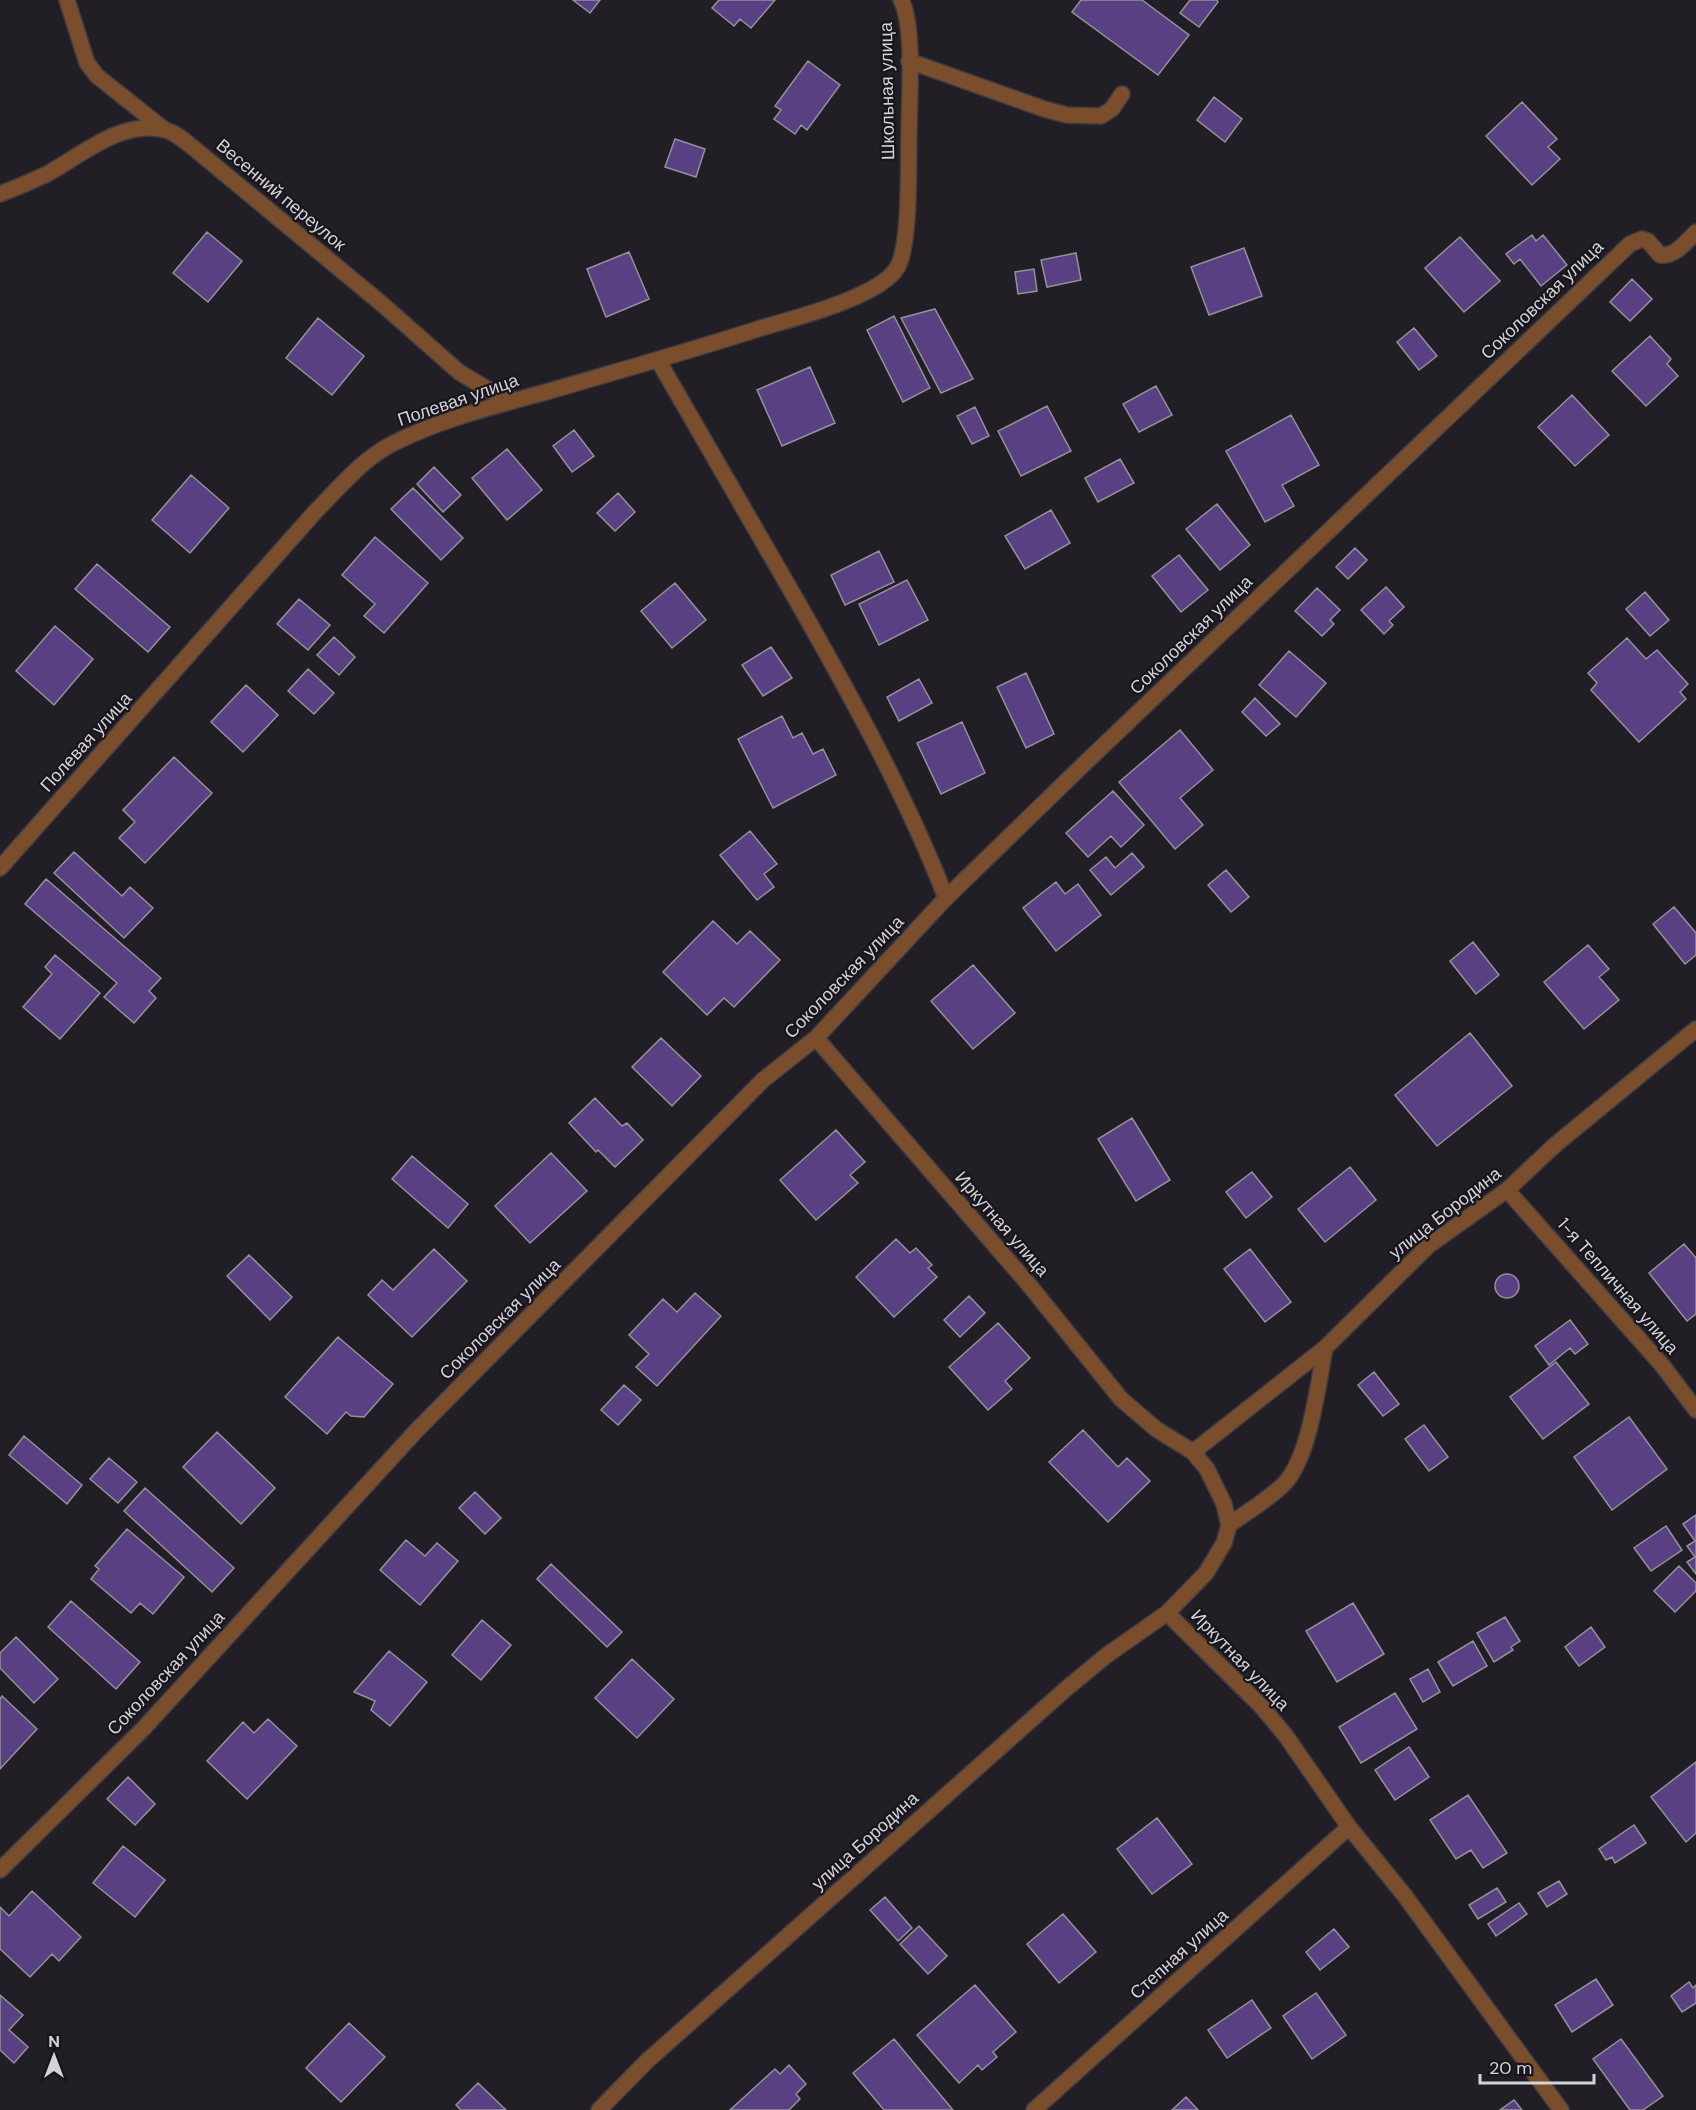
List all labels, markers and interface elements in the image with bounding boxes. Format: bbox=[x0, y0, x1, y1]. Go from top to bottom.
street label: Школьная улица bbox=[874, 21, 900, 160]
street label: Весенний переулок bbox=[211, 134, 351, 257]
street label: Соколовская улица bbox=[1475, 234, 1609, 365]
street label: Полевая улица bbox=[394, 368, 523, 432]
street label: Соколовская улица bbox=[1124, 569, 1258, 700]
street label: Полевая улица bbox=[35, 686, 138, 797]
street label: Соколовская улица bbox=[779, 910, 910, 1044]
street label: улица Бородина bbox=[1384, 1161, 1507, 1264]
street label: Иркутная улица bbox=[950, 1166, 1055, 1283]
street label: 1-я Тепличная улица bbox=[1552, 1213, 1685, 1360]
street label: Соколовская улица bbox=[434, 1253, 566, 1385]
street label: Иркутная улица bbox=[1185, 1604, 1295, 1717]
street label: Соколовская улица bbox=[102, 1605, 231, 1740]
street label: улица Бородина bbox=[806, 1786, 924, 1895]
street label: Степная улица bbox=[1125, 1903, 1234, 2005]
north arrow bbox=[24, 2026, 84, 2086]
text: N bbox=[48, 2031, 60, 2052]
scale bar bbox=[1480, 2047, 1594, 2085]
text: 20 m bbox=[1489, 2056, 1532, 2080]

